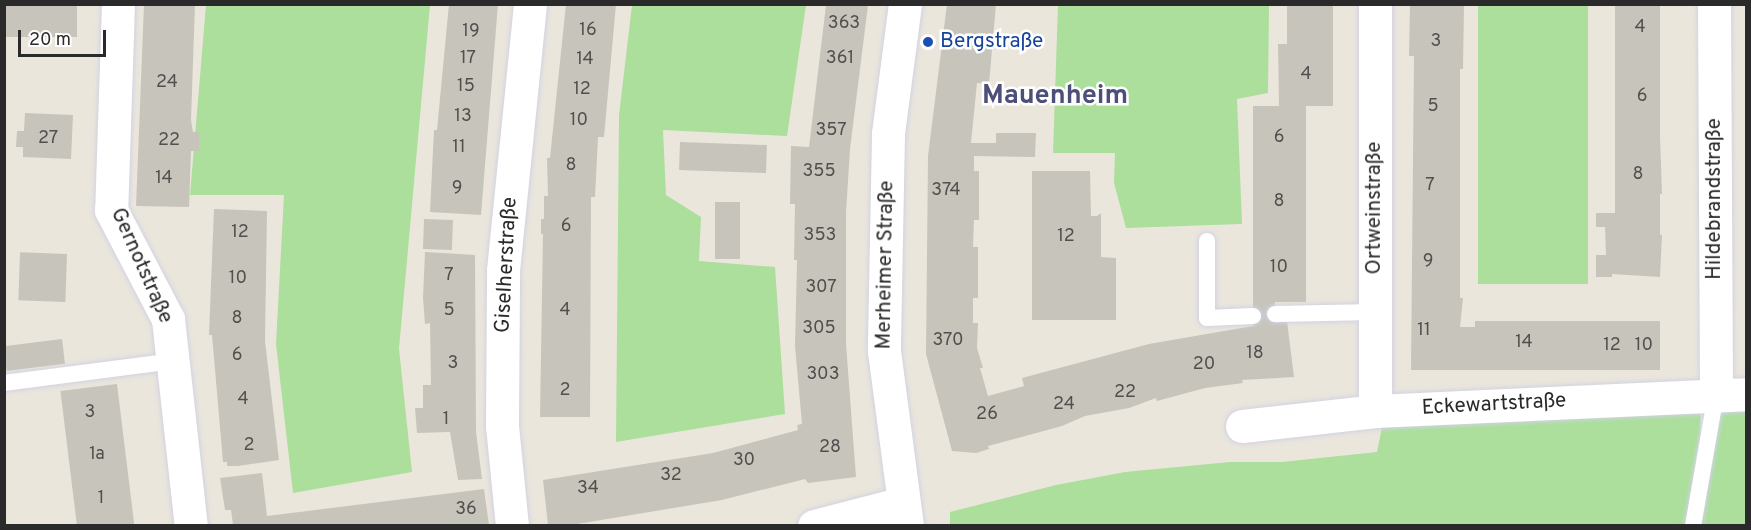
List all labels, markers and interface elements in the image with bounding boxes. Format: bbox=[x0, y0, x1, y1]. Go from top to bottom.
house number: 363 bbox=[828, 13, 860, 35]
house number: 4 bbox=[1634, 17, 1646, 39]
scale bar bbox=[21, 18, 110, 56]
house number: 16 bbox=[579, 20, 597, 42]
house number: 19 bbox=[462, 21, 480, 43]
text: 20 m bbox=[29, 29, 71, 52]
place label: Bergstraße bbox=[940, 29, 1043, 55]
house number: 3 bbox=[1431, 31, 1441, 53]
marker: Bergstraße bbox=[921, 35, 935, 49]
house number: 17 bbox=[460, 48, 476, 70]
house number: 361 bbox=[826, 48, 854, 70]
house number: 14 bbox=[576, 49, 594, 71]
house number: 4 bbox=[1300, 64, 1312, 86]
house number: 24 bbox=[156, 72, 178, 94]
house number: 15 bbox=[457, 76, 475, 98]
house number: 12 bbox=[573, 79, 591, 101]
district label: Mauenheim bbox=[982, 81, 1128, 113]
house number: 6 bbox=[1637, 86, 1647, 108]
house number: 5 bbox=[1427, 96, 1439, 118]
house number: 13 bbox=[454, 106, 472, 128]
house number: 10 bbox=[570, 110, 588, 132]
street label: Hildebrandstraße bbox=[1702, 118, 1728, 280]
house number: 357 bbox=[815, 120, 847, 142]
house number: 6 bbox=[1274, 127, 1284, 149]
house number: 27 bbox=[38, 128, 58, 150]
house number: 22 bbox=[158, 130, 180, 152]
house number: 11 bbox=[452, 137, 466, 159]
street label: Ortweinstraße bbox=[1362, 141, 1388, 275]
house number: 8 bbox=[566, 155, 576, 177]
house number: 355 bbox=[802, 161, 836, 183]
house number: 8 bbox=[1633, 164, 1643, 186]
house number: 14 bbox=[155, 168, 173, 190]
house number: 7 bbox=[1425, 175, 1435, 197]
house number: 9 bbox=[452, 178, 462, 200]
street label: Merheimer Straße bbox=[872, 180, 900, 350]
house number: 374 bbox=[931, 180, 961, 202]
house number: 8 bbox=[1274, 191, 1284, 213]
street label: Giselherstraße bbox=[491, 196, 523, 334]
street label: Gernotstraße bbox=[104, 204, 178, 328]
house number: 6 bbox=[561, 216, 571, 238]
house number: 12 bbox=[231, 222, 249, 244]
house number: 353 bbox=[804, 225, 836, 247]
house number: 12 bbox=[1057, 226, 1075, 248]
house number: 9 bbox=[1423, 251, 1433, 273]
house number: 10 bbox=[1270, 257, 1288, 279]
house number: 7 bbox=[444, 265, 454, 287]
house number: 10 bbox=[229, 268, 247, 290]
house number: 307 bbox=[805, 277, 837, 299]
house number: 5 bbox=[443, 300, 455, 322]
house number: 4 bbox=[559, 300, 571, 322]
house number: 8 bbox=[232, 308, 242, 330]
house number: 305 bbox=[802, 318, 836, 340]
house number: 11 bbox=[1417, 320, 1431, 342]
house number: 370 bbox=[932, 330, 964, 352]
house number: 14 bbox=[1515, 332, 1533, 354]
house number: 12 bbox=[1603, 335, 1621, 357]
house number: 10 bbox=[1635, 335, 1653, 357]
house number: 18 bbox=[1246, 343, 1264, 365]
house number: 6 bbox=[232, 345, 242, 367]
house number: 3 bbox=[448, 353, 458, 375]
house number: 20 bbox=[1193, 354, 1215, 376]
house number: 303 bbox=[806, 364, 840, 386]
house number: 2 bbox=[559, 380, 571, 402]
house number: 22 bbox=[1114, 382, 1136, 404]
house number: 4 bbox=[237, 389, 249, 411]
street label: Eckewartstraße bbox=[1421, 389, 1567, 421]
house number: 24 bbox=[1053, 394, 1075, 416]
house number: 3 bbox=[85, 402, 95, 424]
house number: 26 bbox=[976, 404, 998, 426]
house number: 1 bbox=[443, 409, 449, 431]
house number: 2 bbox=[243, 435, 255, 457]
house number: 28 bbox=[819, 437, 841, 459]
house number: 1a bbox=[89, 444, 105, 466]
house number: 30 bbox=[733, 450, 755, 472]
house number: 32 bbox=[660, 465, 682, 487]
house number: 34 bbox=[577, 478, 599, 500]
house number: 1 bbox=[98, 488, 104, 510]
house number: 36 bbox=[455, 499, 477, 521]

